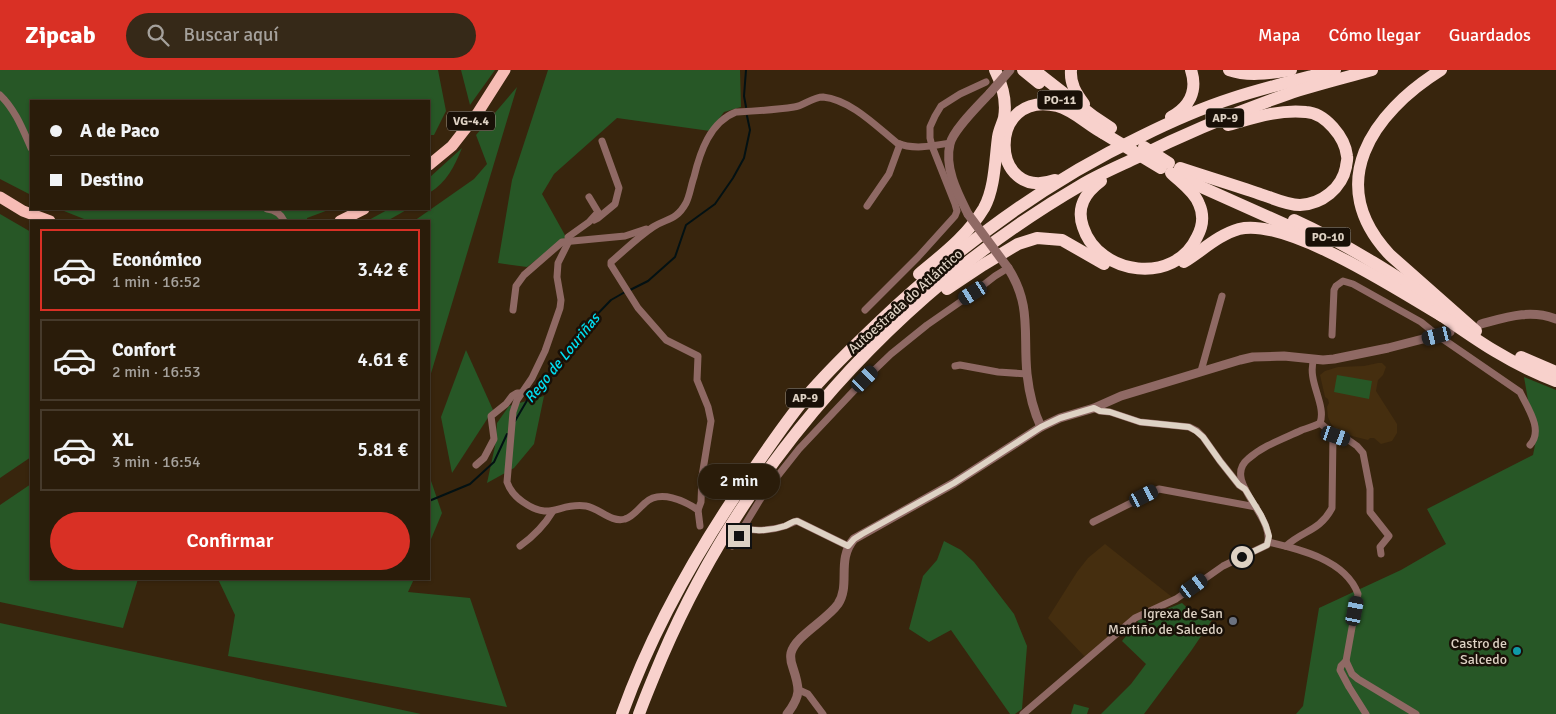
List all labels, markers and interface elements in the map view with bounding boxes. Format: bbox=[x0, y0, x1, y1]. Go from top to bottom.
search box bbox=[126, 13, 476, 58]
text: Zipcab bbox=[25, 20, 96, 50]
icon: search bbox=[144, 21, 172, 49]
text: Buscar aquí bbox=[184, 23, 279, 47]
text: Mapa bbox=[1258, 24, 1300, 46]
text: Cómo llegar bbox=[1328, 24, 1421, 46]
text: Guardados bbox=[1449, 24, 1531, 46]
road number: PO-11 bbox=[1038, 90, 1082, 110]
road number: AP-9 bbox=[1206, 108, 1244, 128]
road number: VG-4.4 bbox=[447, 111, 495, 130]
text: A de Paco bbox=[80, 119, 159, 143]
text: Destino bbox=[80, 168, 144, 192]
road number: PO-10 bbox=[1306, 228, 1350, 246]
street label: Autoestrada do Atlántico bbox=[845, 245, 966, 357]
icon: car bbox=[52, 248, 97, 293]
text: Económico bbox=[112, 248, 202, 272]
text: 3.42 € bbox=[358, 258, 408, 282]
text: 1 min · 16:52 bbox=[112, 272, 201, 292]
car bbox=[956, 279, 989, 307]
water label: Rego de Louriñas bbox=[520, 309, 604, 406]
car bbox=[1420, 325, 1453, 347]
icon: car bbox=[52, 338, 97, 383]
text: Confort bbox=[112, 338, 176, 362]
text: 4.61 € bbox=[358, 348, 408, 372]
text: 2 min · 16:53 bbox=[112, 362, 201, 382]
car bbox=[849, 363, 880, 395]
road number: AP-9 bbox=[786, 388, 824, 408]
car bbox=[1319, 424, 1352, 448]
icon: car bbox=[52, 428, 97, 473]
text: XL bbox=[112, 428, 134, 452]
text: 5.81 € bbox=[358, 438, 408, 462]
text: 3 min · 16:54 bbox=[112, 452, 201, 472]
callout: 2 min bbox=[698, 464, 780, 498]
text: 2 min bbox=[720, 471, 758, 491]
car bbox=[1127, 483, 1160, 509]
button: Confirmar bbox=[50, 512, 410, 570]
route end bbox=[728, 525, 750, 547]
route start bbox=[1231, 546, 1253, 568]
car bbox=[1177, 571, 1210, 601]
car bbox=[1344, 595, 1365, 627]
place label: Igrexa de San Martiño de Salcedo bbox=[1108, 605, 1223, 638]
marker: Igrexa de San Martiño de Salcedo bbox=[1227, 615, 1239, 627]
place label: Castro de Salcedo bbox=[1451, 635, 1507, 668]
marker: Castro de Salcedo bbox=[1511, 645, 1523, 657]

